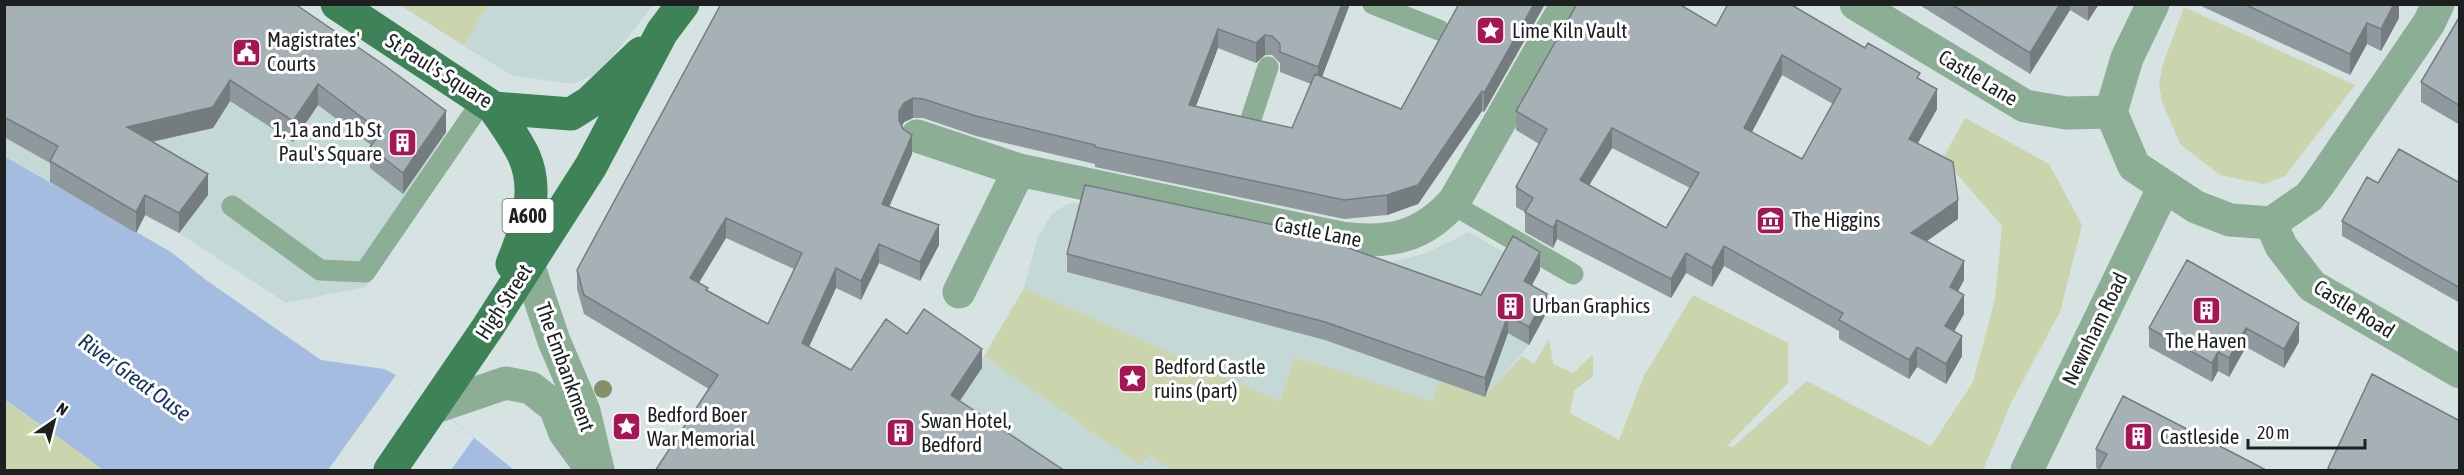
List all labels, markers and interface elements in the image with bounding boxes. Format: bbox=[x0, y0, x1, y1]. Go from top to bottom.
place icon: Lime Kiln Vault bbox=[1475, 15, 1507, 47]
place label: Lime Kiln Vault bbox=[1512, 18, 1627, 42]
place label: Magistrates' Courts bbox=[267, 27, 360, 75]
street label: St Paul's Square bbox=[382, 28, 497, 112]
public building icon: Magistrates' Courts bbox=[230, 36, 262, 68]
street label: Castle Lane bbox=[1935, 44, 2022, 110]
place label: 1, 1a and 1b St Paul's Square bbox=[273, 117, 382, 165]
building icon: 1, 1a and 1b St Paul's Square bbox=[387, 126, 419, 158]
road number: A600 bbox=[502, 199, 554, 233]
museum icon: The Higgins bbox=[1755, 204, 1787, 236]
place label: The Higgins bbox=[1792, 207, 1881, 231]
street label: Castle Lane bbox=[1273, 211, 1364, 251]
street label: High Street bbox=[470, 259, 536, 344]
street label: Newnham Road bbox=[2056, 268, 2132, 389]
street label: Castle Road bbox=[2310, 274, 2399, 342]
building icon: Urban Graphics bbox=[1495, 290, 1527, 322]
place label: Urban Graphics bbox=[1532, 293, 1650, 317]
building icon: The Haven bbox=[2190, 294, 2222, 326]
street label: The Embankment bbox=[531, 299, 600, 434]
water label: River Great Ouse bbox=[74, 328, 196, 426]
place label: The Haven bbox=[2165, 328, 2247, 352]
place label: Bedford Castle ruins (part) bbox=[1154, 354, 1266, 402]
place icon: Bedford Castle ruins (part) bbox=[1117, 363, 1149, 395]
north arrow bbox=[24, 391, 84, 451]
text: N bbox=[54, 399, 72, 419]
place label: Bedford Boer War Memorial bbox=[647, 402, 756, 450]
place label: Swan Hotel, Bedford bbox=[921, 408, 1012, 456]
place icon: Bedford Boer War Memorial bbox=[610, 411, 642, 443]
scale bar bbox=[2248, 412, 2365, 450]
building icon: Swan Hotel, Bedford bbox=[884, 417, 916, 449]
building icon: Castleside bbox=[2123, 421, 2155, 453]
text: 20 m bbox=[2257, 422, 2289, 443]
place label: Castleside bbox=[2160, 424, 2239, 448]

